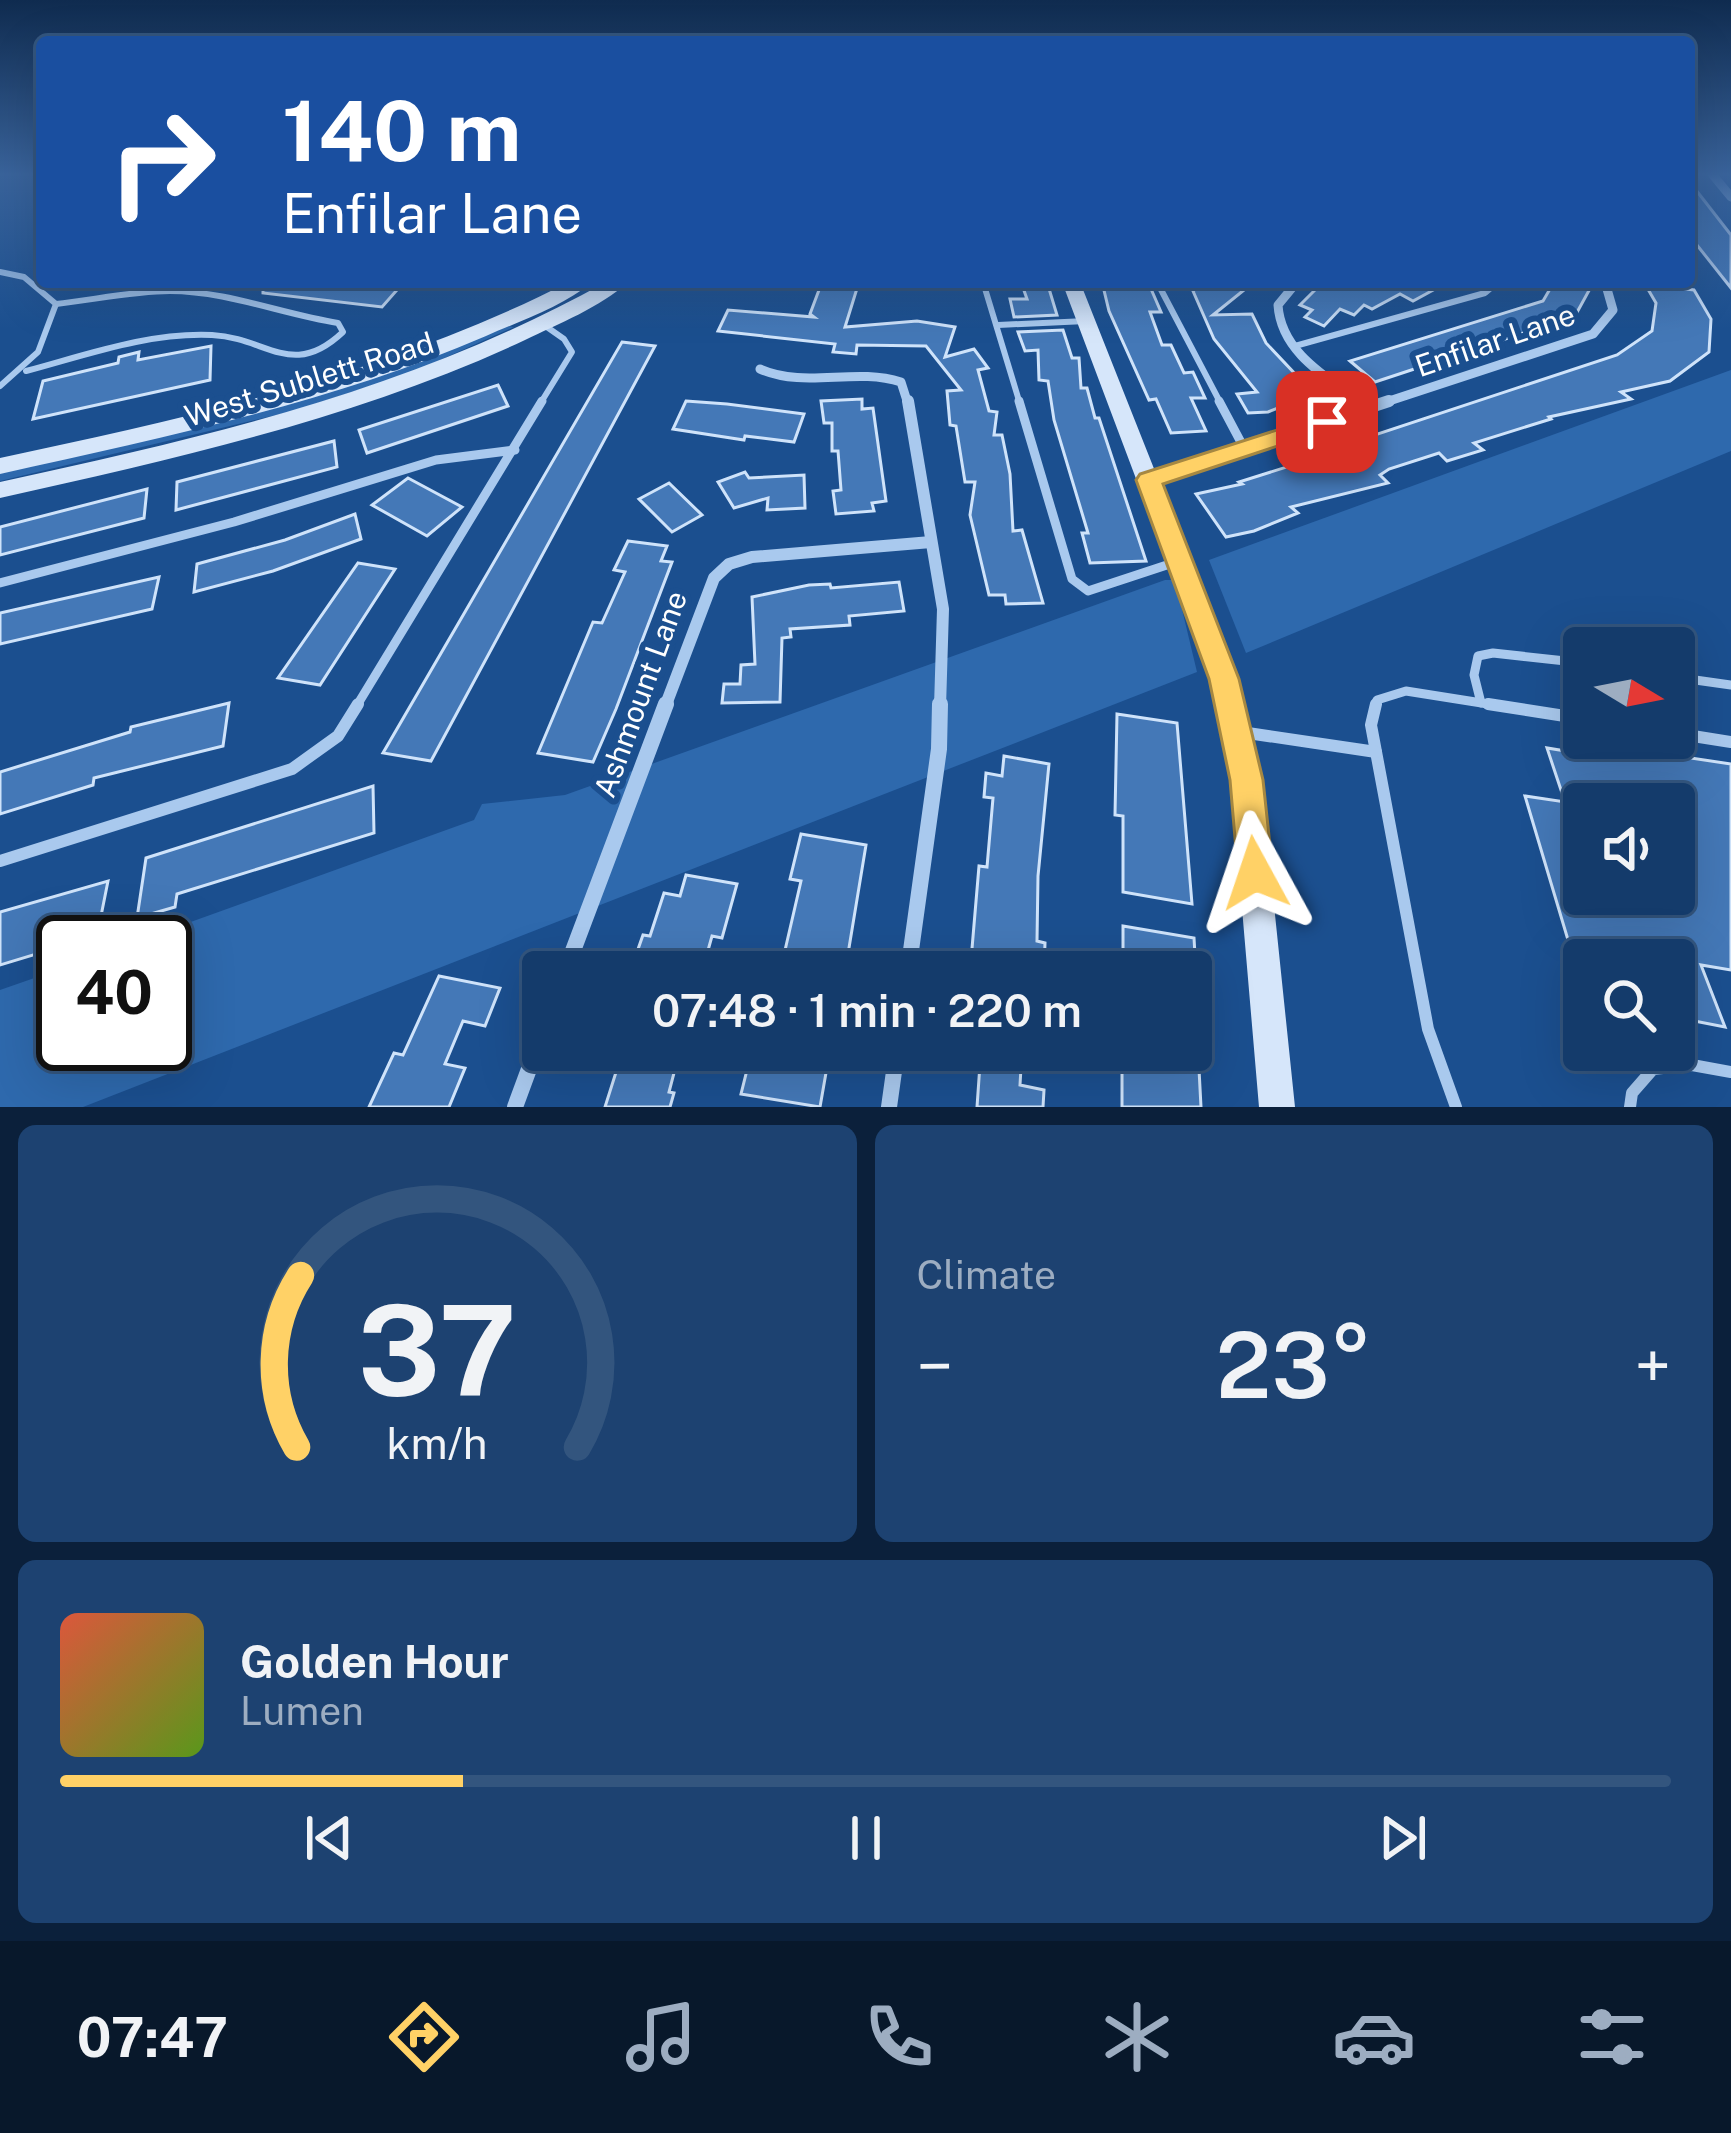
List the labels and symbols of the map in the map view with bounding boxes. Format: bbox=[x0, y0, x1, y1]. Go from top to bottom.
street label: Enfilar Lane bbox=[1410, 296, 1580, 384]
street label: West Sublett Road bbox=[180, 324, 438, 434]
pin bbox=[1276, 371, 1378, 473]
street label: Ashmount Lane bbox=[586, 586, 694, 802]
north arrow bbox=[1563, 627, 1695, 759]
position arrow bbox=[1192, 810, 1318, 936]
speed limit sign: 40 bbox=[36, 915, 192, 1071]

